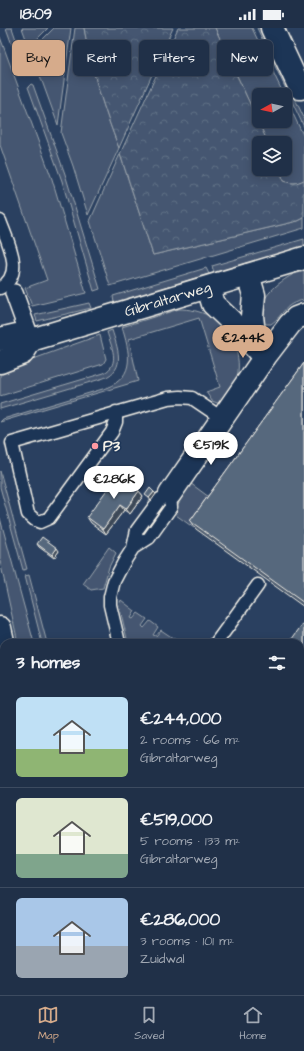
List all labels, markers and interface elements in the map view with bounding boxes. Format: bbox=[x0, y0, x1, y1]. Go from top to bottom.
text: 18:09 bbox=[20, 4, 52, 25]
chip: Buy bbox=[12, 40, 65, 76]
chip: Rent bbox=[73, 40, 131, 76]
chip: Filters bbox=[139, 40, 209, 76]
chip: New bbox=[217, 40, 273, 76]
north arrow bbox=[252, 88, 292, 128]
map controls bbox=[252, 88, 292, 176]
button: layers bbox=[252, 136, 292, 176]
street label: Gibraltarweg bbox=[122, 276, 214, 322]
pin: €244K bbox=[215, 325, 271, 359]
text: €244K bbox=[221, 329, 265, 347]
pin: €519K bbox=[183, 432, 239, 466]
place label: P3 bbox=[103, 436, 121, 457]
text: €519K bbox=[193, 436, 229, 454]
marker: P3 bbox=[90, 441, 100, 451]
pin: €286K bbox=[86, 466, 142, 500]
text: €286K bbox=[93, 470, 135, 488]
text: 3 homes bbox=[16, 651, 80, 675]
icon: filters bbox=[266, 652, 288, 674]
text: €244,000 bbox=[140, 707, 222, 731]
icon: home bbox=[48, 713, 96, 761]
text: 2 rooms · 66 m² bbox=[140, 731, 240, 749]
text: Gibraltarweg bbox=[140, 749, 217, 767]
text: €519,000 bbox=[140, 808, 213, 832]
icon: home bbox=[48, 814, 96, 862]
text: 5 rooms · 133 m² bbox=[140, 832, 240, 850]
text: Gibraltarweg bbox=[140, 850, 217, 868]
text: €286,000 bbox=[140, 908, 220, 932]
icon: home bbox=[48, 914, 96, 962]
text: 3 rooms · 101 m² bbox=[140, 932, 234, 950]
text: Zuidwal bbox=[140, 950, 185, 968]
tab: Map bbox=[37, 1004, 59, 1043]
tab: Saved bbox=[134, 1004, 164, 1043]
tab: Home bbox=[239, 1004, 267, 1043]

